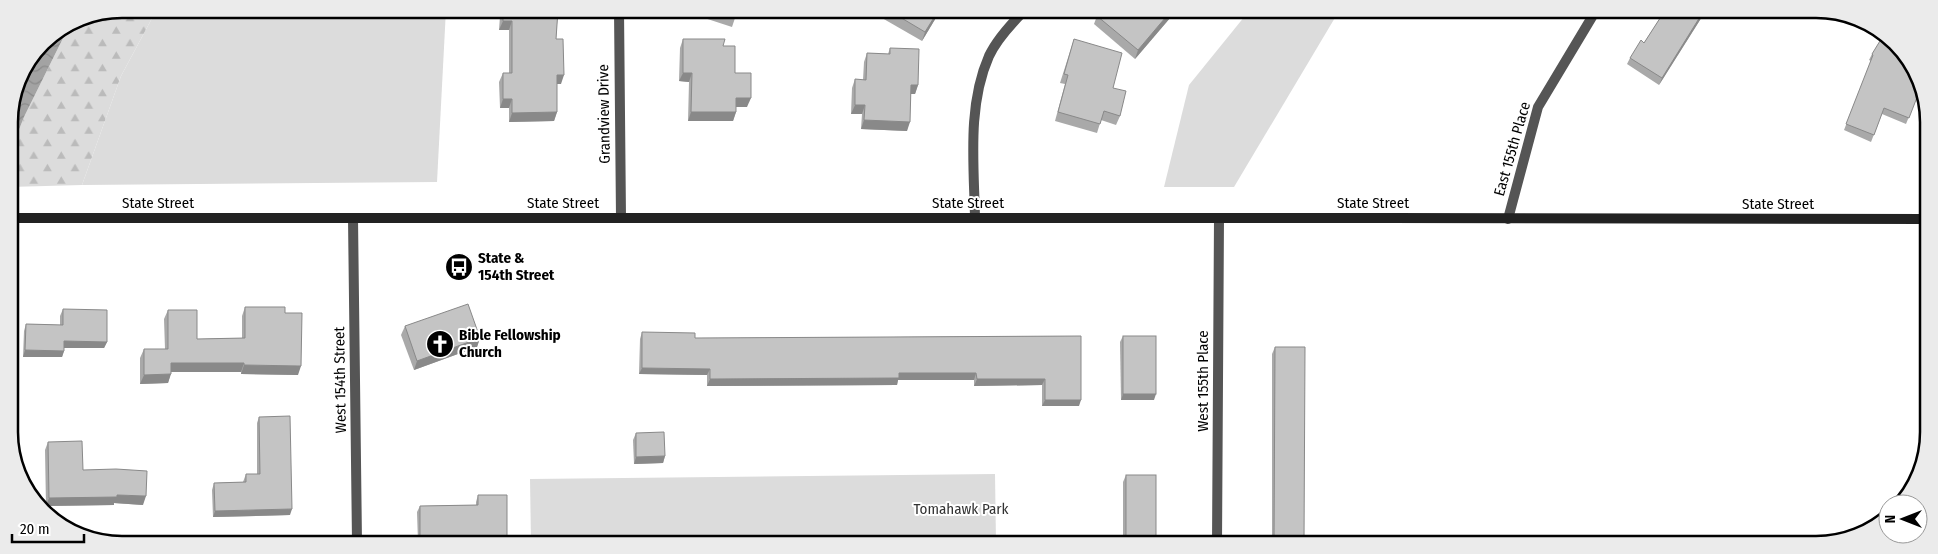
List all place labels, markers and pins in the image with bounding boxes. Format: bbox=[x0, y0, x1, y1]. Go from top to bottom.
place label: State & 154th Street bbox=[478, 249, 555, 284]
bus stop icon: State & 154th Street bbox=[444, 252, 474, 282]
place label: Bible Fellowship Church bbox=[459, 326, 561, 361]
church icon: Bible Fellowship Church bbox=[425, 329, 455, 359]

